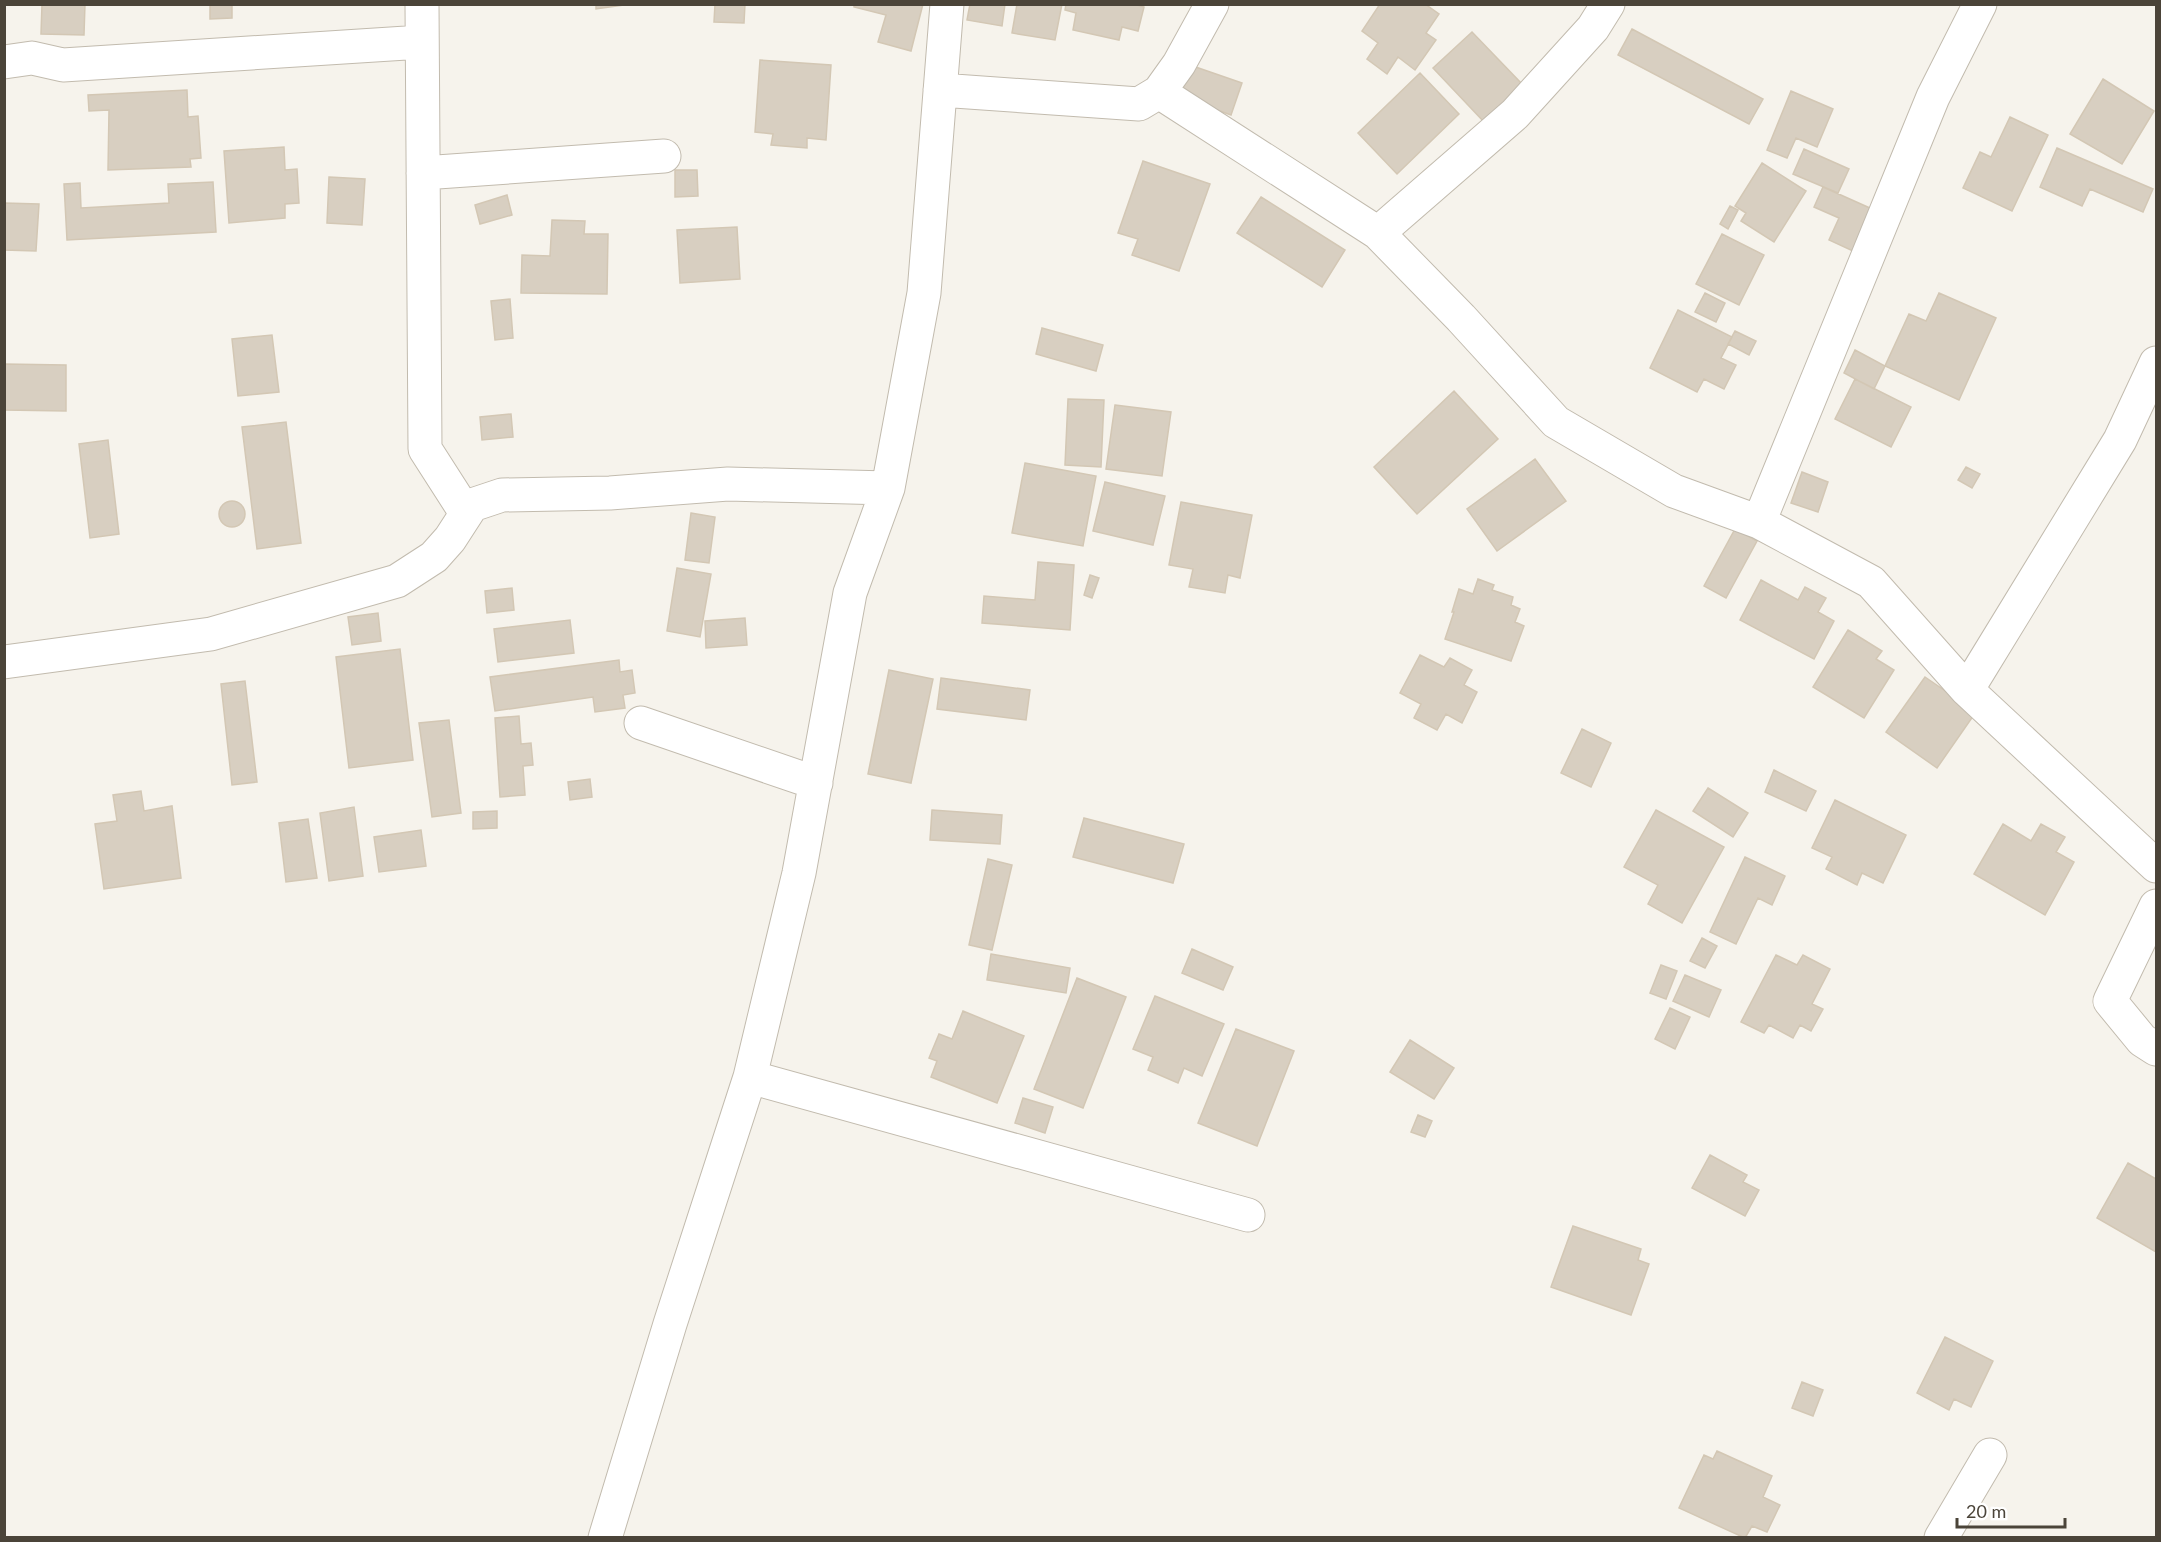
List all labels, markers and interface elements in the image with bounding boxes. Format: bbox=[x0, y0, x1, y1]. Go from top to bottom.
scale bar bbox=[1957, 1491, 2065, 1529]
text: 20 m bbox=[1966, 1500, 2006, 1522]

